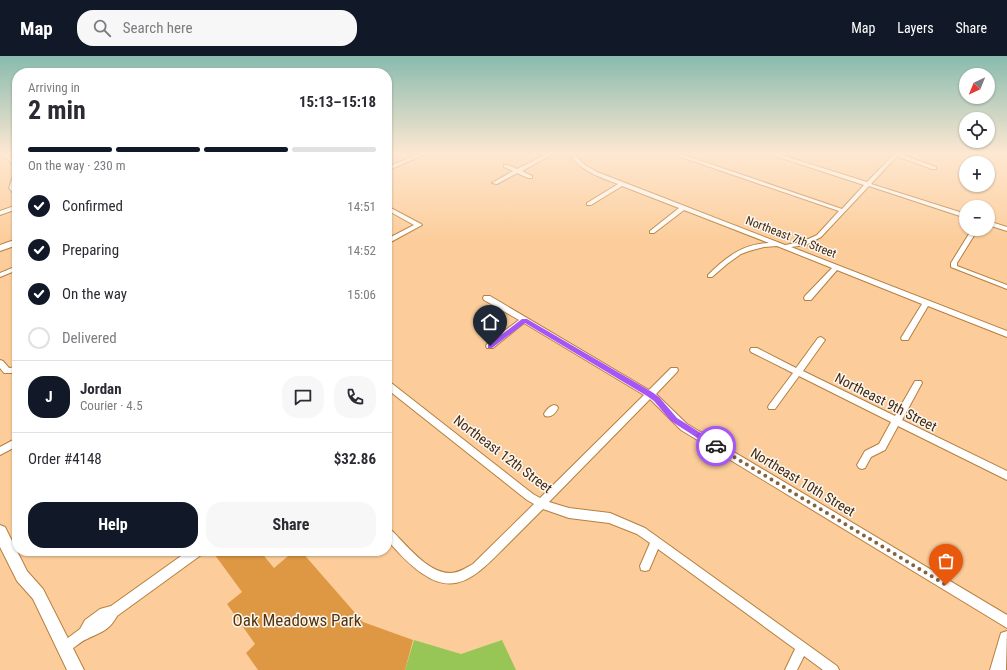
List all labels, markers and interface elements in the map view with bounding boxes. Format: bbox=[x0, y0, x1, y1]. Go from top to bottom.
search box bbox=[77, 10, 357, 46]
text: Map bbox=[20, 17, 53, 40]
icon: search bbox=[91, 17, 113, 39]
text: Search here bbox=[123, 19, 193, 37]
text: Map bbox=[851, 20, 875, 36]
text: Layers bbox=[897, 20, 934, 36]
text: Share bbox=[956, 20, 987, 36]
north arrow bbox=[959, 68, 995, 104]
map controls bbox=[959, 68, 995, 236]
text: Arriving in bbox=[28, 80, 80, 95]
text: 15:13–15:18 bbox=[299, 93, 376, 111]
text: 2 min bbox=[28, 95, 86, 125]
button: locate bbox=[959, 112, 995, 148]
button: + bbox=[959, 156, 995, 192]
text: On the way · 230 m bbox=[28, 158, 125, 173]
icon: check bbox=[28, 195, 50, 217]
text: Confirmed bbox=[62, 197, 123, 215]
text: 14:51 bbox=[347, 199, 376, 214]
button: − bbox=[959, 200, 995, 236]
street label: Northeast 7th Street bbox=[744, 213, 839, 261]
icon: check bbox=[28, 239, 50, 261]
text: Preparing bbox=[62, 241, 119, 259]
text: 14:52 bbox=[347, 243, 376, 258]
icon: check bbox=[28, 283, 50, 305]
text: On the way bbox=[62, 285, 127, 303]
text: 15:06 bbox=[347, 287, 376, 302]
pin bbox=[473, 305, 507, 346]
icon: home bbox=[479, 311, 501, 333]
text: Delivered bbox=[62, 329, 117, 347]
street label: Northeast 9th Street bbox=[832, 369, 940, 435]
button: chat bbox=[282, 376, 324, 418]
button: phone bbox=[334, 376, 376, 418]
text: Jordan bbox=[80, 380, 122, 398]
text: J bbox=[45, 388, 53, 406]
text: Courier · 4.5 bbox=[80, 398, 143, 413]
street label: Northeast 12th Street bbox=[451, 412, 555, 496]
courier bbox=[696, 426, 736, 466]
icon: car bbox=[705, 435, 727, 457]
street label: Northeast 10th Street bbox=[748, 445, 858, 519]
text: Order #4148 bbox=[28, 450, 102, 468]
text: $32.86 bbox=[334, 450, 376, 468]
button: Help bbox=[28, 502, 198, 548]
button: Share bbox=[206, 502, 376, 548]
pin bbox=[929, 544, 963, 585]
icon: bag bbox=[935, 550, 957, 572]
park label: Oak Meadows Park bbox=[233, 610, 362, 630]

